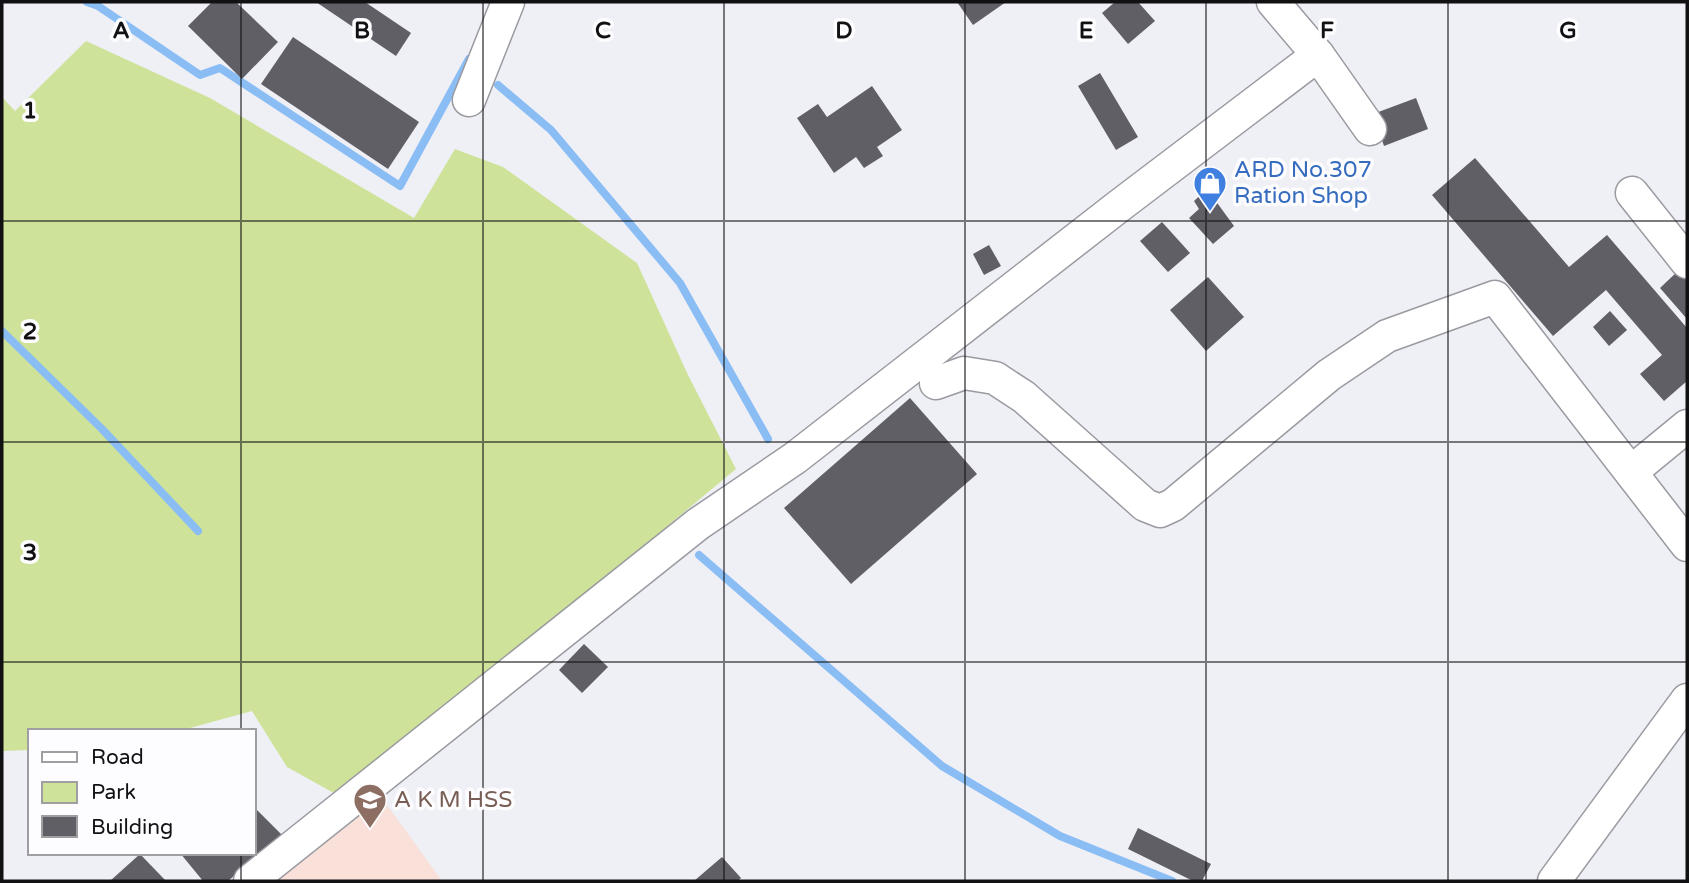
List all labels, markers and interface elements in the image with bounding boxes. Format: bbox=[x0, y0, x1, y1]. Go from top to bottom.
text: A bbox=[112, 17, 130, 45]
text: B bbox=[354, 17, 370, 45]
text: C bbox=[595, 17, 611, 45]
text: D bbox=[835, 17, 853, 45]
text: E bbox=[1079, 17, 1093, 45]
text: F bbox=[1320, 17, 1334, 45]
text: G bbox=[1559, 17, 1577, 45]
text: 1 bbox=[23, 97, 37, 125]
place label: ARD No.307 Ration Shop bbox=[1234, 156, 1372, 210]
shop icon: ARD No.307 Ration Shop bbox=[1191, 164, 1229, 213]
text: 2 bbox=[23, 318, 37, 346]
text: 3 bbox=[23, 539, 37, 567]
legend bbox=[28, 729, 256, 855]
text: Road bbox=[91, 745, 144, 770]
text: Park bbox=[91, 780, 136, 805]
school or university icon: A K M HSS bbox=[351, 781, 389, 830]
place label: A K M HSS bbox=[394, 786, 512, 814]
text: Building bbox=[91, 815, 173, 840]

